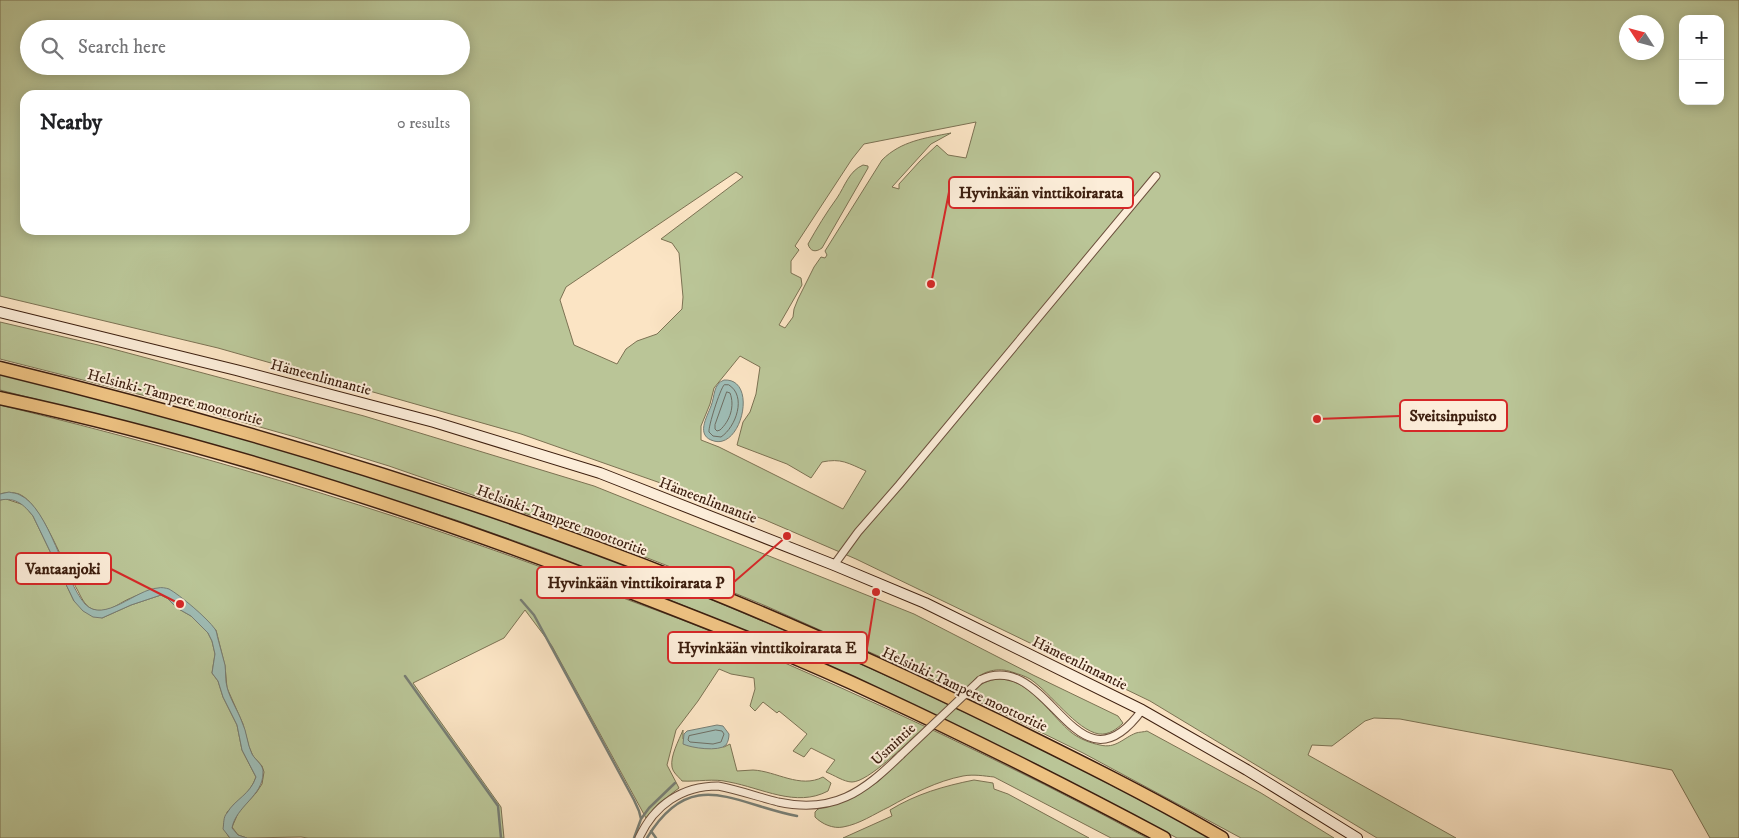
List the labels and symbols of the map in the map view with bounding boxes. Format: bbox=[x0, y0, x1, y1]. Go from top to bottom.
north arrow bbox=[1619, 15, 1664, 60]
callout: Hyvinkään vinttikoirarata bbox=[949, 177, 1133, 208]
text: Hyvinkään vinttikoirarata bbox=[959, 183, 1124, 203]
street label: Hämeenlinnantie bbox=[268, 355, 373, 400]
street label: Helsinki-Tampere moottoritie bbox=[85, 365, 265, 430]
callout: Sveitsinpuisto bbox=[1400, 400, 1507, 431]
text: Sveitsinpuisto bbox=[1410, 406, 1497, 426]
street label: Hämeenlinnantie bbox=[656, 473, 760, 528]
street label: Helsinki-Tampere moottoritie bbox=[474, 481, 650, 560]
callout: Vantaanjoki bbox=[16, 553, 111, 584]
text: Vantaanjoki bbox=[25, 559, 100, 579]
callout: Hyvinkään vinttikoirarata P bbox=[537, 567, 734, 598]
text: Hyvinkään vinttikoirarata P bbox=[547, 573, 725, 593]
callout: Hyvinkään vinttikoirarata E bbox=[668, 632, 867, 663]
street label: Hämeenlinnantie bbox=[1029, 632, 1130, 695]
text: Hyvinkään vinttikoirarata E bbox=[677, 638, 857, 658]
street label: Helsinki-Tampere moottoritie bbox=[879, 643, 1051, 736]
street label: Usmintie bbox=[867, 719, 920, 770]

